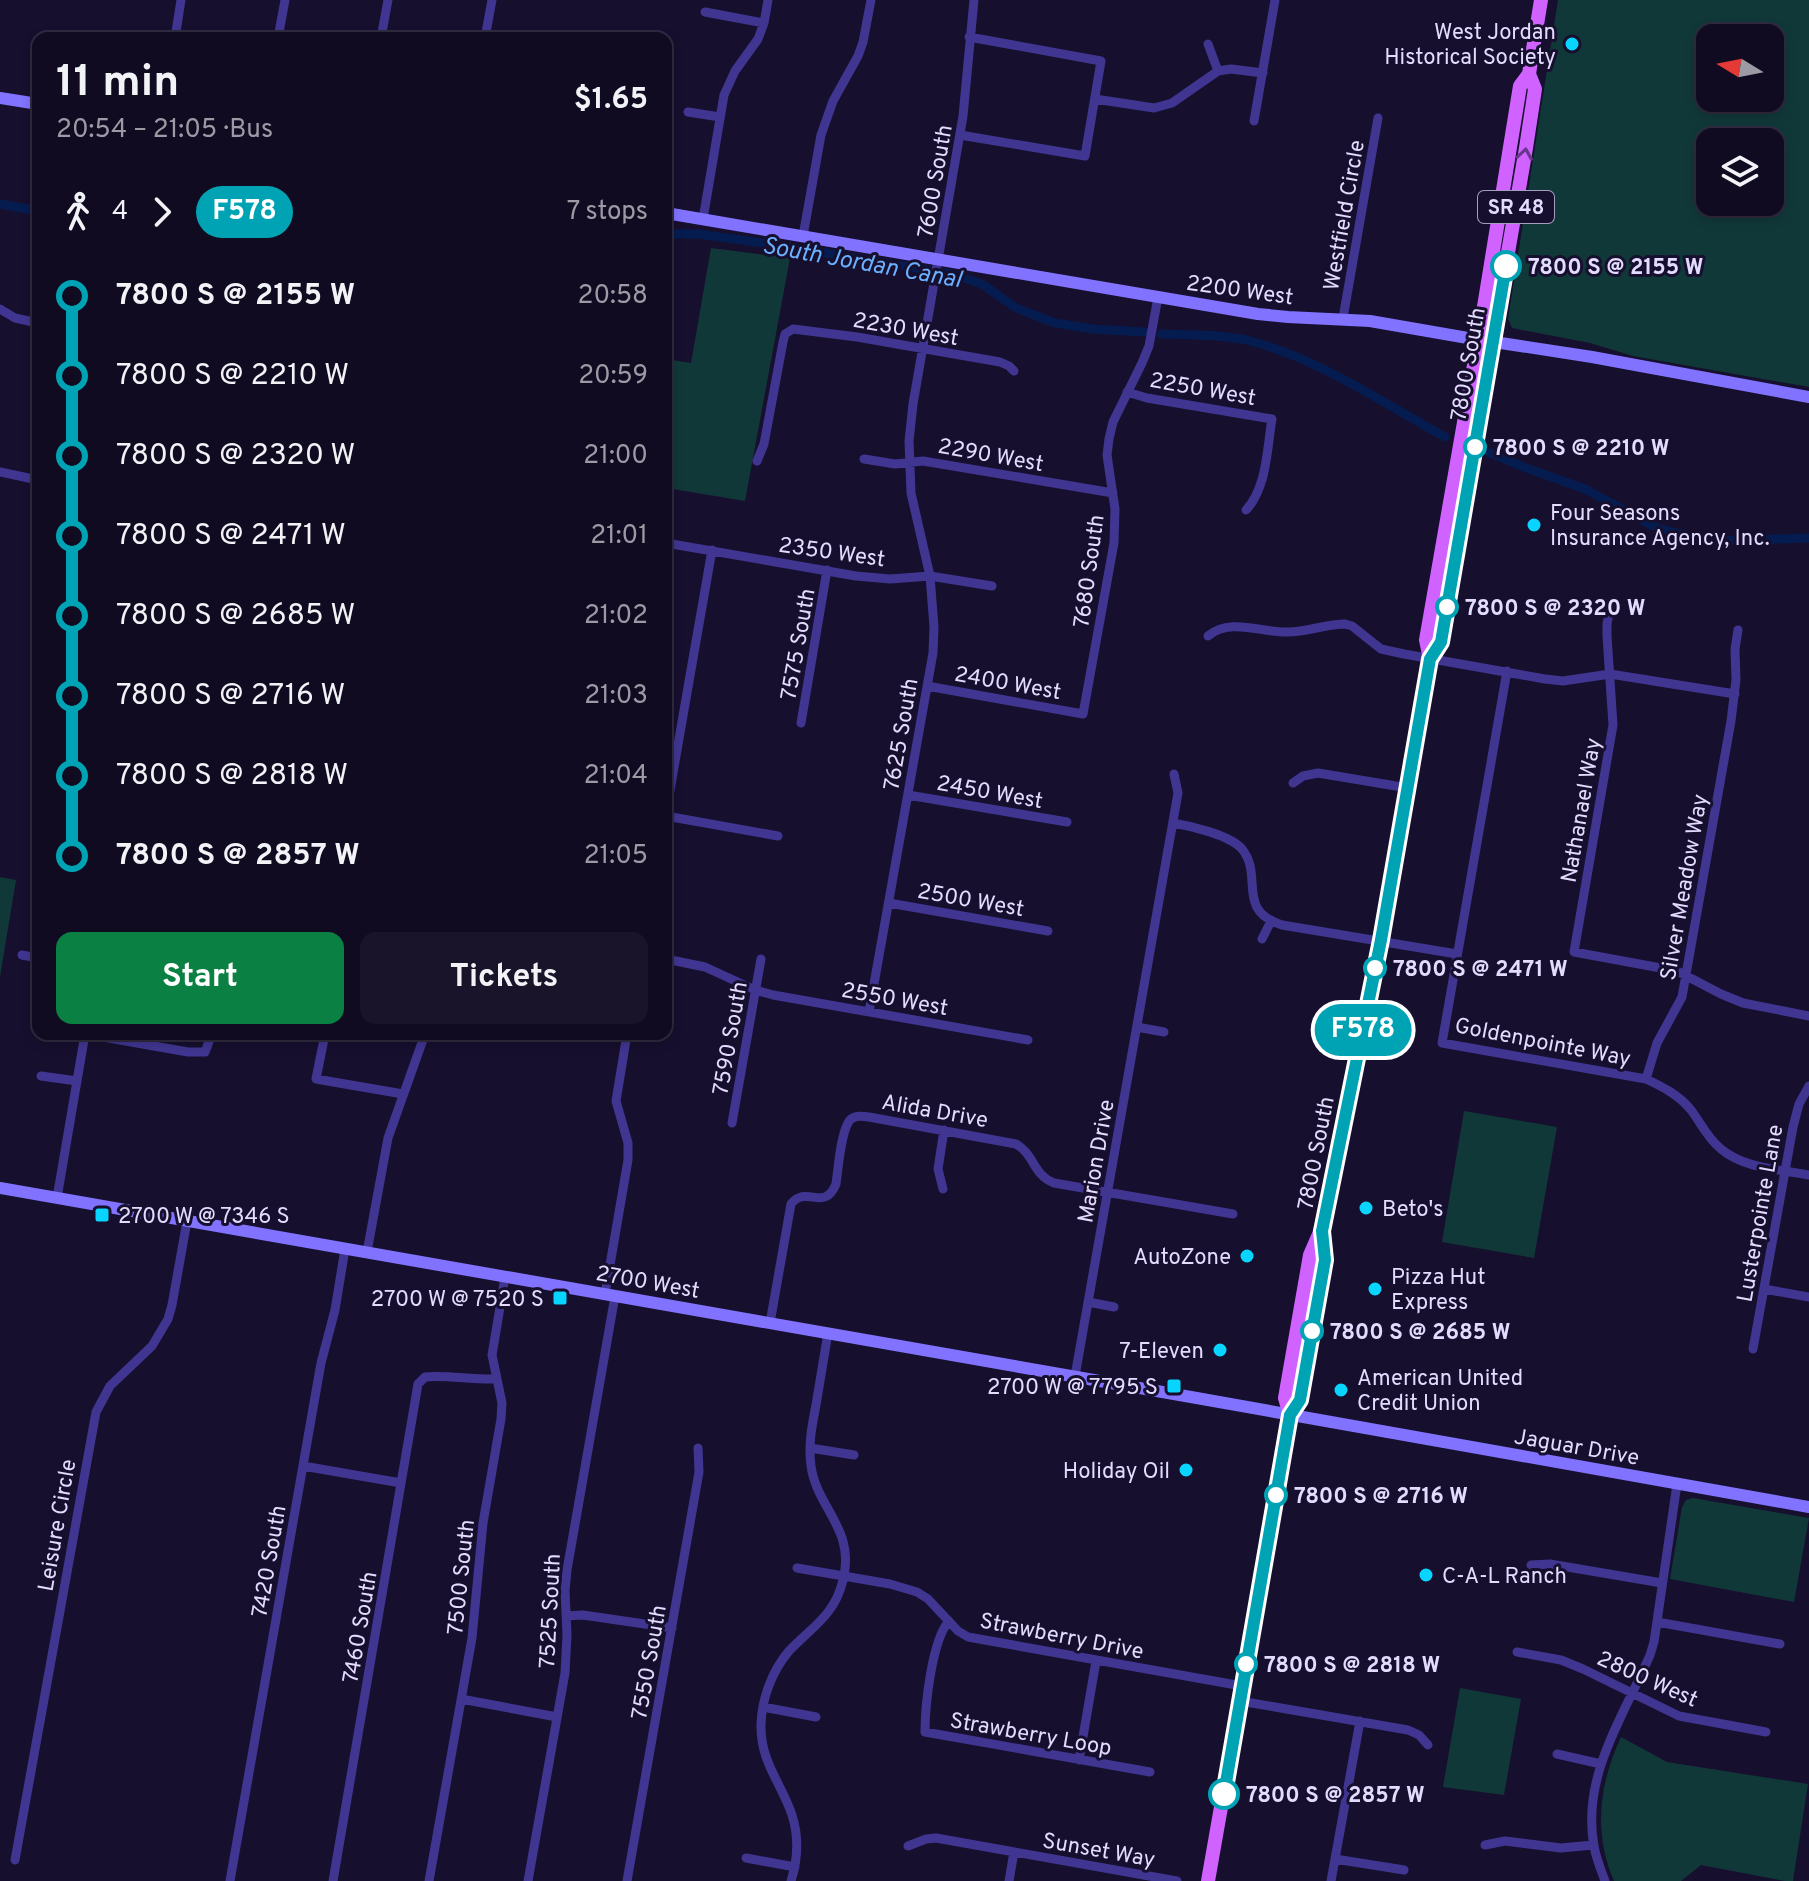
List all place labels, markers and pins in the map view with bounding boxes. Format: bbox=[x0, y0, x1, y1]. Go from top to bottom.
place label: West Jordan Historical Society bbox=[1384, 20, 1556, 72]
marker: West Jordan Historical Society bbox=[1563, 35, 1581, 53]
marker: 7800 S @ 2155 W bbox=[1491, 251, 1521, 281]
place label: 7800 S @ 2155 W bbox=[1528, 255, 1703, 282]
marker: 7800 S @ 2210 W bbox=[1464, 436, 1486, 458]
place label: 7800 S @ 2210 W bbox=[1493, 436, 1669, 463]
place label: Four Seasons Insurance Agency, Inc. bbox=[1550, 501, 1770, 553]
marker: Four Seasons Insurance Agency, Inc. bbox=[1525, 516, 1543, 534]
marker: 7800 S @ 2320 W bbox=[1436, 596, 1458, 618]
place label: 7800 S @ 2320 W bbox=[1465, 596, 1645, 623]
marker: 7800 S @ 2471 W bbox=[1364, 957, 1386, 979]
place label: 7800 S @ 2471 W bbox=[1393, 957, 1568, 984]
place label: Beto's bbox=[1382, 1197, 1444, 1224]
marker: Beto's bbox=[1357, 1199, 1375, 1217]
place label: 2700 W @ 7346 S bbox=[118, 1204, 290, 1231]
marker: 2700 W @ 7346 S bbox=[93, 1206, 111, 1224]
place label: AutoZone bbox=[1133, 1245, 1231, 1272]
marker: AutoZone bbox=[1238, 1247, 1256, 1265]
place label: Pizza Hut Express bbox=[1391, 1265, 1486, 1317]
marker: Pizza Hut Express bbox=[1366, 1280, 1384, 1298]
place label: 2700 W @ 7520 S bbox=[371, 1287, 544, 1314]
marker: 2700 W @ 7520 S bbox=[551, 1289, 569, 1307]
marker: 7800 S @ 2685 W bbox=[1301, 1320, 1323, 1342]
place label: 7800 S @ 2685 W bbox=[1330, 1320, 1510, 1347]
place label: 7-Eleven bbox=[1119, 1339, 1204, 1366]
marker: 7-Eleven bbox=[1211, 1341, 1229, 1359]
place label: American United Credit Union bbox=[1357, 1366, 1523, 1418]
place label: 2700 W @ 7795 S bbox=[987, 1375, 1158, 1402]
marker: 2700 W @ 7795 S bbox=[1165, 1377, 1183, 1395]
marker: American United Credit Union bbox=[1332, 1381, 1350, 1399]
place label: Holiday Oil bbox=[1063, 1459, 1170, 1486]
marker: Holiday Oil bbox=[1177, 1461, 1195, 1479]
marker: 7800 S @ 2716 W bbox=[1265, 1484, 1287, 1506]
place label: 7800 S @ 2716 W bbox=[1294, 1484, 1468, 1511]
place label: C-A-L Ranch bbox=[1442, 1564, 1567, 1591]
marker: C-A-L Ranch bbox=[1417, 1566, 1435, 1584]
marker: 7800 S @ 2818 W bbox=[1235, 1653, 1257, 1675]
place label: 7800 S @ 2818 W bbox=[1264, 1653, 1440, 1680]
marker: 7800 S @ 2857 W bbox=[1209, 1779, 1239, 1809]
place label: 7800 S @ 2857 W bbox=[1246, 1783, 1425, 1810]

